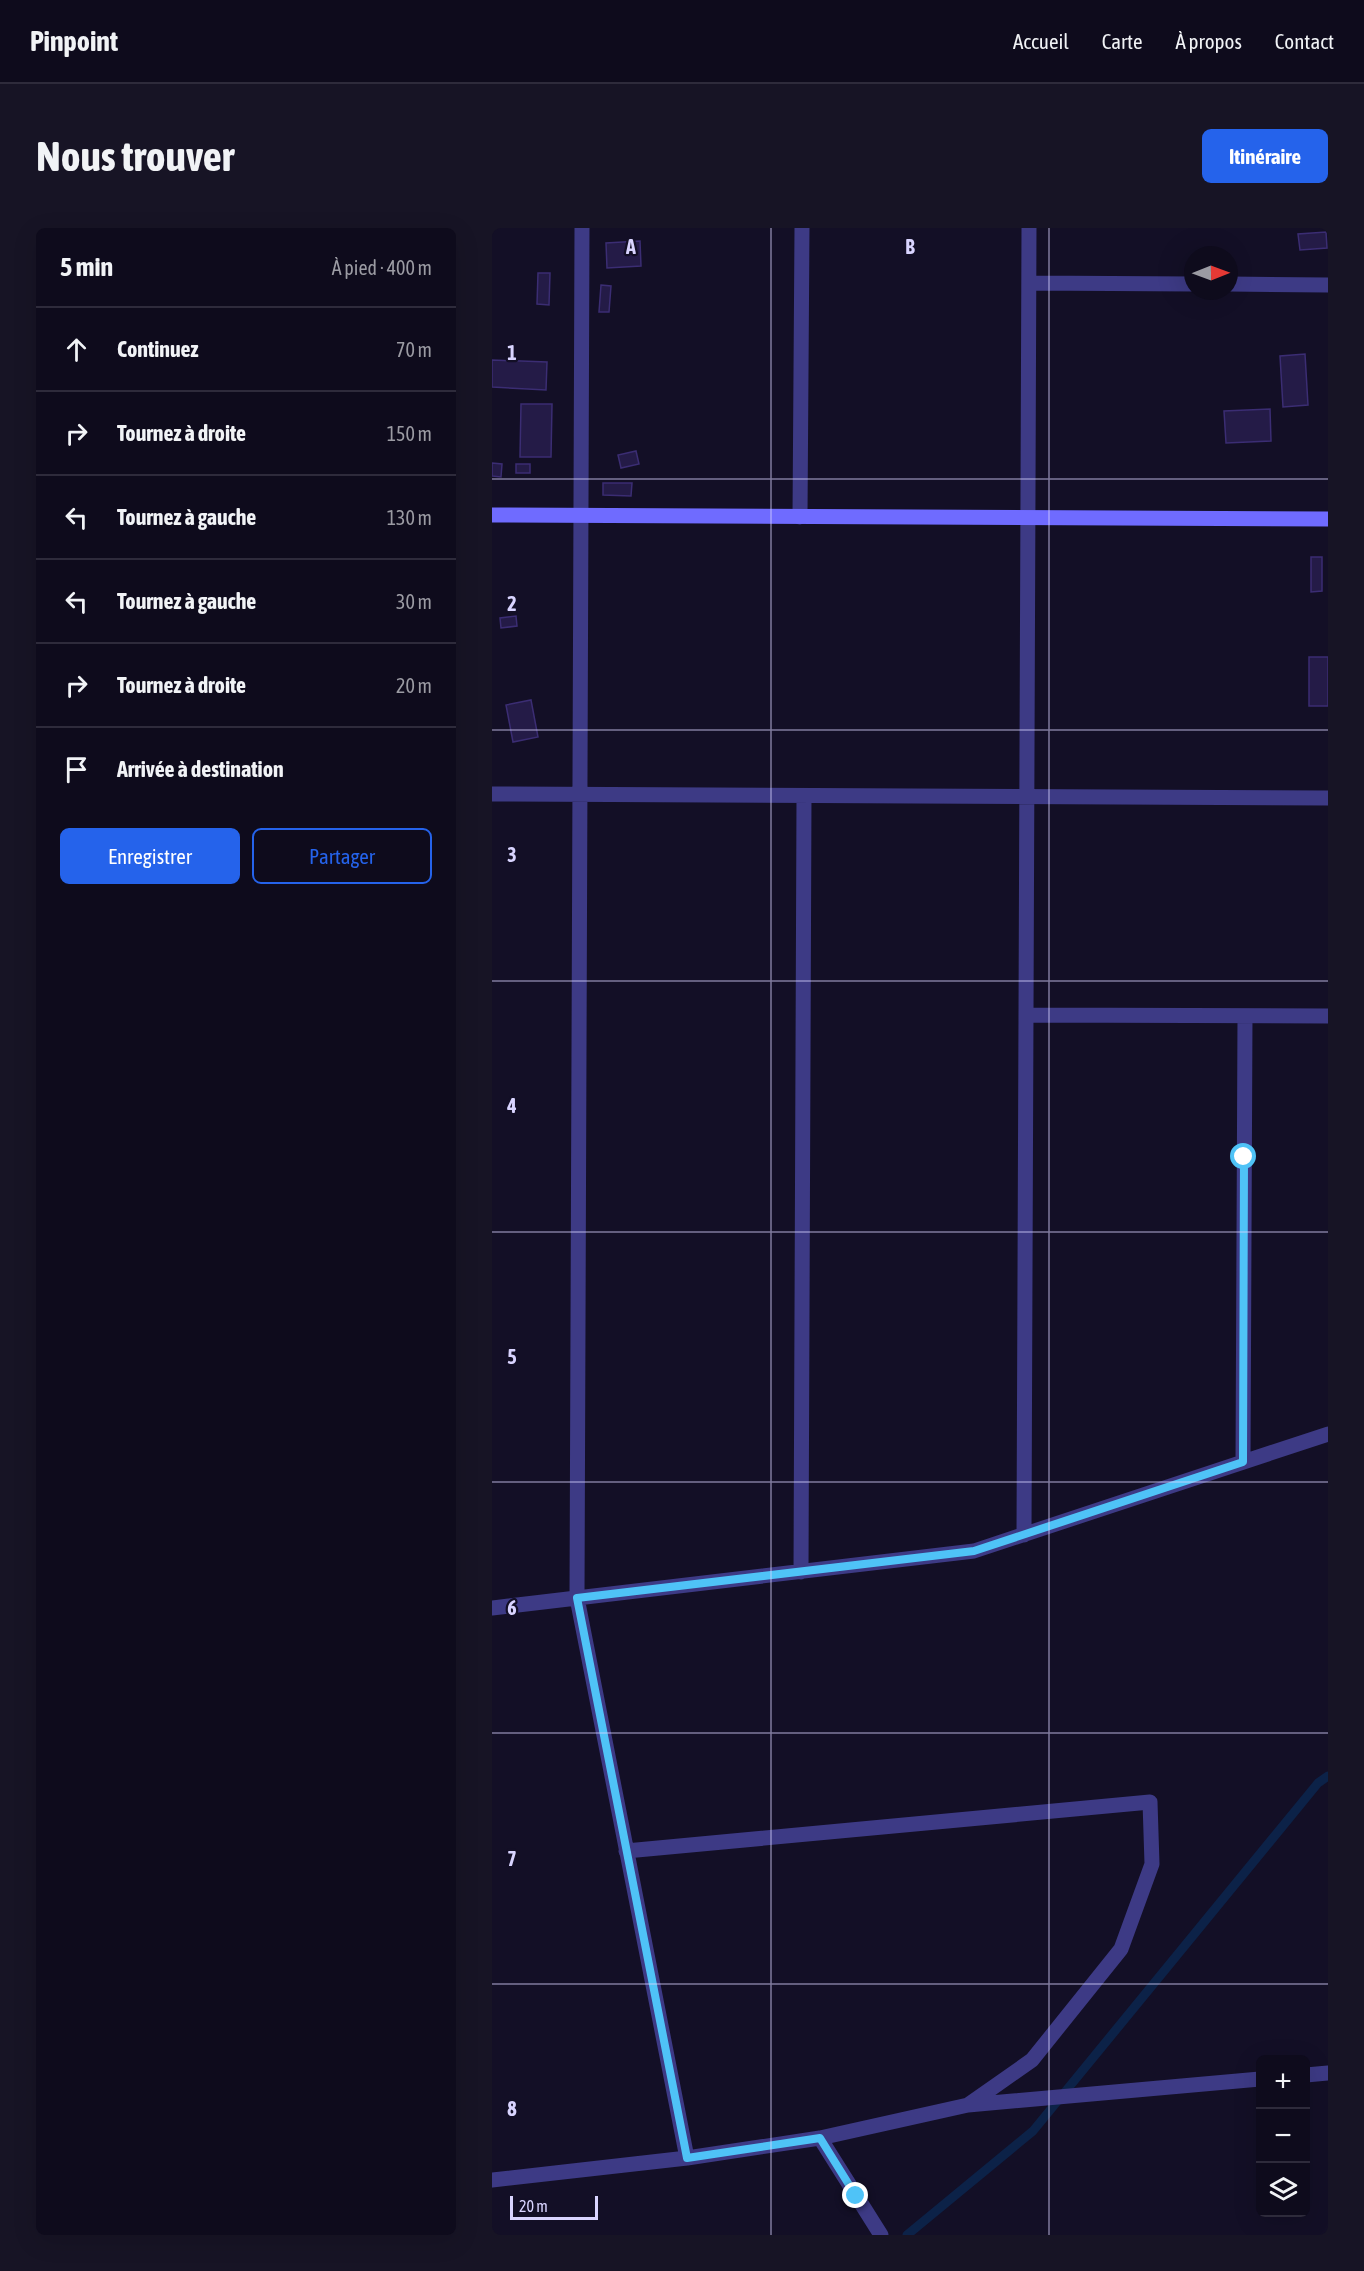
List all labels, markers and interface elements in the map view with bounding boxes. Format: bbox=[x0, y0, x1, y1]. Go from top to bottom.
text: Pinpoint bbox=[30, 25, 118, 57]
text: Accueil bbox=[1013, 29, 1069, 53]
text: Carte bbox=[1102, 29, 1142, 53]
text: À propos bbox=[1175, 29, 1242, 53]
text: Contact bbox=[1275, 29, 1334, 53]
button: Itinéraire bbox=[1202, 129, 1328, 183]
text: Nous trouver bbox=[36, 132, 234, 180]
text: A bbox=[625, 235, 636, 258]
text: B bbox=[905, 235, 915, 258]
north arrow bbox=[1184, 246, 1238, 300]
text: 5 min bbox=[60, 252, 113, 282]
text: À pied · 400 m bbox=[332, 256, 432, 279]
icon: ahead bbox=[60, 333, 93, 366]
text: Continuez bbox=[117, 336, 199, 362]
text: 70 m bbox=[396, 338, 432, 361]
text: 1 bbox=[507, 341, 517, 364]
icon: right bbox=[60, 417, 93, 450]
text: Tournez à droite bbox=[117, 420, 246, 446]
text: 150 m bbox=[387, 422, 432, 445]
icon: left bbox=[60, 501, 93, 534]
text: Tournez à gauche bbox=[117, 504, 256, 530]
text: 130 m bbox=[387, 506, 432, 529]
icon: left bbox=[60, 585, 93, 618]
text: Tournez à gauche bbox=[117, 588, 256, 614]
text: 30 m bbox=[396, 590, 432, 613]
text: 2 bbox=[507, 592, 517, 615]
icon: right bbox=[60, 669, 93, 702]
text: Tournez à droite bbox=[117, 672, 246, 698]
text: 20 m bbox=[396, 674, 432, 697]
icon: arrive bbox=[60, 753, 93, 786]
text: Arrivée à destination bbox=[117, 756, 284, 782]
button: Enregistrer bbox=[60, 828, 240, 884]
button: Partager bbox=[252, 828, 432, 884]
text: 3 bbox=[507, 843, 517, 866]
text: 4 bbox=[506, 1094, 517, 1117]
route start bbox=[1230, 1143, 1256, 1169]
text: 5 bbox=[507, 1345, 517, 1368]
text: 6 bbox=[507, 1596, 517, 1619]
text: 7 bbox=[507, 1847, 517, 1870]
map controls bbox=[1256, 2055, 1310, 2217]
button: + bbox=[1256, 2055, 1310, 2109]
text: 8 bbox=[507, 2097, 517, 2120]
button: − bbox=[1256, 2109, 1310, 2163]
button: layers bbox=[1256, 2163, 1310, 2217]
route end bbox=[842, 2182, 868, 2208]
scale bar bbox=[510, 2193, 598, 2220]
text: 20 m bbox=[519, 2197, 548, 2215]

